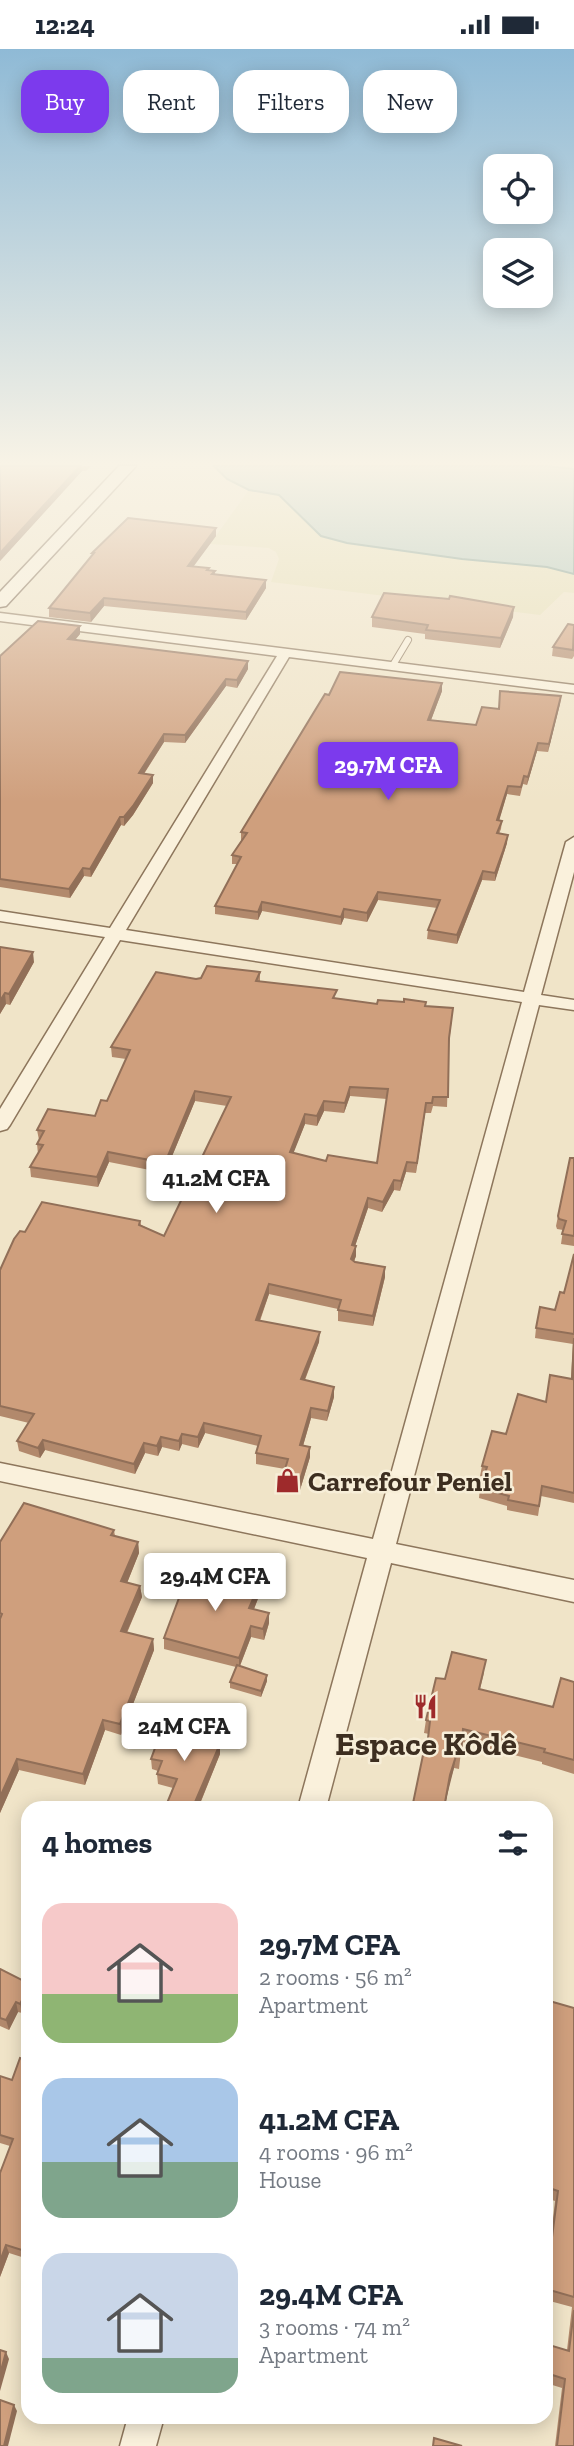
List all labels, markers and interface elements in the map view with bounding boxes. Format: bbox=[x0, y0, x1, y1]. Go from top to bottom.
text: 12:24 bbox=[35, 9, 95, 41]
chip: Buy bbox=[21, 70, 109, 133]
chip: Rent bbox=[123, 70, 219, 133]
chip: Filters bbox=[233, 70, 349, 133]
chip: New bbox=[363, 70, 457, 133]
map controls bbox=[483, 154, 553, 308]
button: locate bbox=[483, 154, 553, 224]
button: layers bbox=[483, 238, 553, 308]
pin: 29.7M CFA bbox=[308, 743, 468, 802]
text: 29.7M CFA bbox=[334, 751, 442, 779]
pin: 41.2M CFA bbox=[136, 1155, 296, 1215]
text: 41.2M CFA bbox=[162, 1164, 270, 1192]
place label: Carrefour Peniel bbox=[308, 1465, 512, 1498]
shop icon: Carrefour Peniel bbox=[274, 1467, 302, 1495]
pin: 29.4M CFA bbox=[135, 1553, 295, 1613]
text: 29.4M CFA bbox=[160, 1562, 270, 1590]
restaurant icon: Espace Kôdê bbox=[412, 1692, 440, 1720]
pin: 24M CFA bbox=[119, 1703, 249, 1763]
text: 24M CFA bbox=[138, 1712, 230, 1740]
place label: Espace Kôdê bbox=[335, 1724, 517, 1763]
icon: filters bbox=[494, 1824, 532, 1862]
text: 4 homes bbox=[42, 1825, 152, 1861]
text: 29.7M CFA bbox=[259, 1927, 400, 1963]
icon: home bbox=[98, 1931, 182, 2015]
text: 2 rooms · 56 m² bbox=[259, 1963, 412, 1991]
text: Apartment bbox=[259, 1991, 368, 2019]
text: 41.2M CFA bbox=[259, 2102, 399, 2138]
icon: home bbox=[98, 2106, 182, 2190]
text: 4 rooms · 96 m² bbox=[259, 2138, 413, 2166]
text: House bbox=[259, 2166, 321, 2194]
text: 29.4M CFA bbox=[259, 2277, 403, 2313]
icon: home bbox=[98, 2281, 182, 2365]
text: 3 rooms · 74 m² bbox=[259, 2313, 410, 2341]
text: Apartment bbox=[259, 2341, 368, 2369]

